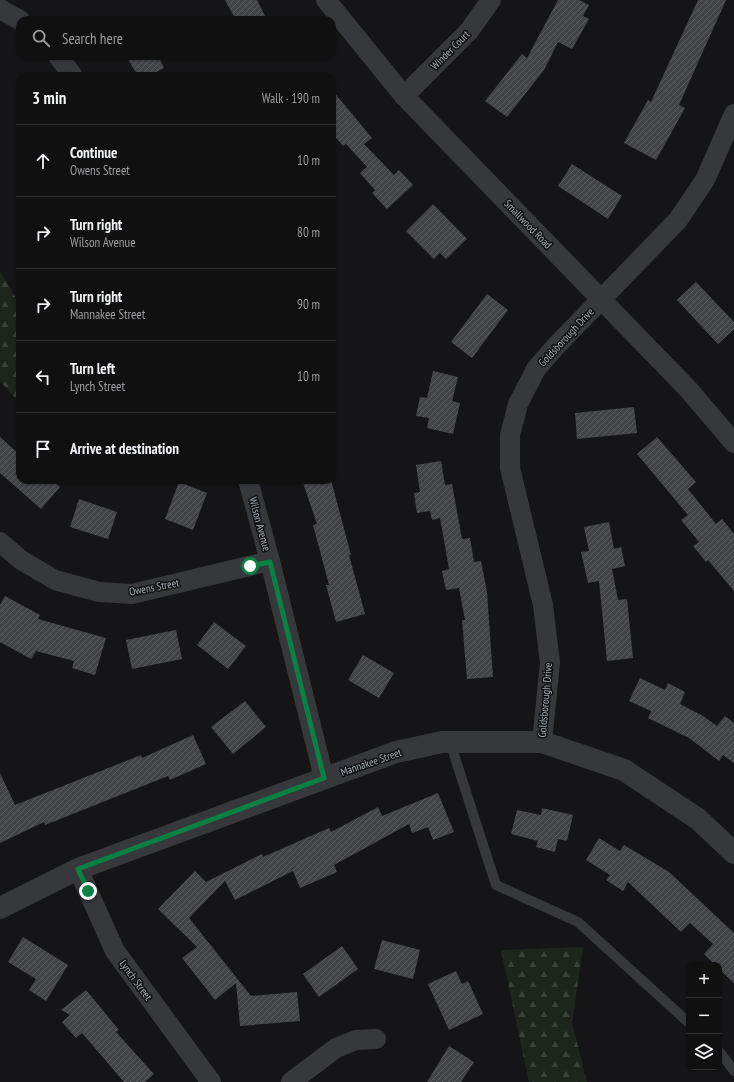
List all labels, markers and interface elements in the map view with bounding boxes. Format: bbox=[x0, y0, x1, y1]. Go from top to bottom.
search box bbox=[16, 16, 336, 60]
icon: search bbox=[30, 27, 52, 49]
street label: Winder Court bbox=[427, 27, 473, 73]
text: Search here bbox=[62, 29, 123, 48]
text: 3 min bbox=[32, 87, 66, 109]
text: Walk · 190 m bbox=[262, 90, 320, 107]
text: Continue bbox=[70, 143, 117, 162]
icon: ahead bbox=[32, 150, 54, 172]
text: 10 m bbox=[297, 152, 320, 169]
text: Owens Street bbox=[70, 162, 130, 179]
street label: Smallwood Road bbox=[501, 196, 555, 252]
text: Turn right bbox=[70, 215, 122, 234]
icon: right bbox=[32, 222, 54, 244]
text: 80 m bbox=[297, 224, 320, 241]
text: Wilson Avenue bbox=[70, 234, 136, 251]
text: Turn right bbox=[70, 287, 122, 306]
icon: right bbox=[32, 294, 54, 316]
text: 90 m bbox=[297, 296, 320, 313]
street label: Goldsborough Drive bbox=[535, 304, 597, 369]
text: Mannakee Street bbox=[70, 306, 145, 323]
text: Turn left bbox=[70, 359, 115, 378]
icon: left bbox=[32, 366, 54, 388]
text: 10 m bbox=[297, 368, 320, 385]
text: Lynch Street bbox=[70, 378, 125, 395]
icon: arrive bbox=[32, 438, 54, 460]
text: Arrive at destination bbox=[70, 439, 179, 458]
street label: Wilson Avenue bbox=[246, 495, 274, 553]
route start bbox=[241, 557, 259, 575]
street label: Owens Street bbox=[128, 575, 180, 599]
street label: Goldsborough Drive bbox=[535, 661, 555, 738]
street label: Mannakee Street bbox=[339, 745, 403, 779]
route end bbox=[79, 882, 97, 900]
street label: Lynch Street bbox=[117, 957, 155, 1003]
map controls bbox=[686, 962, 722, 1070]
button: + bbox=[686, 962, 722, 998]
button: − bbox=[686, 998, 722, 1034]
button: layers bbox=[686, 1034, 722, 1070]

